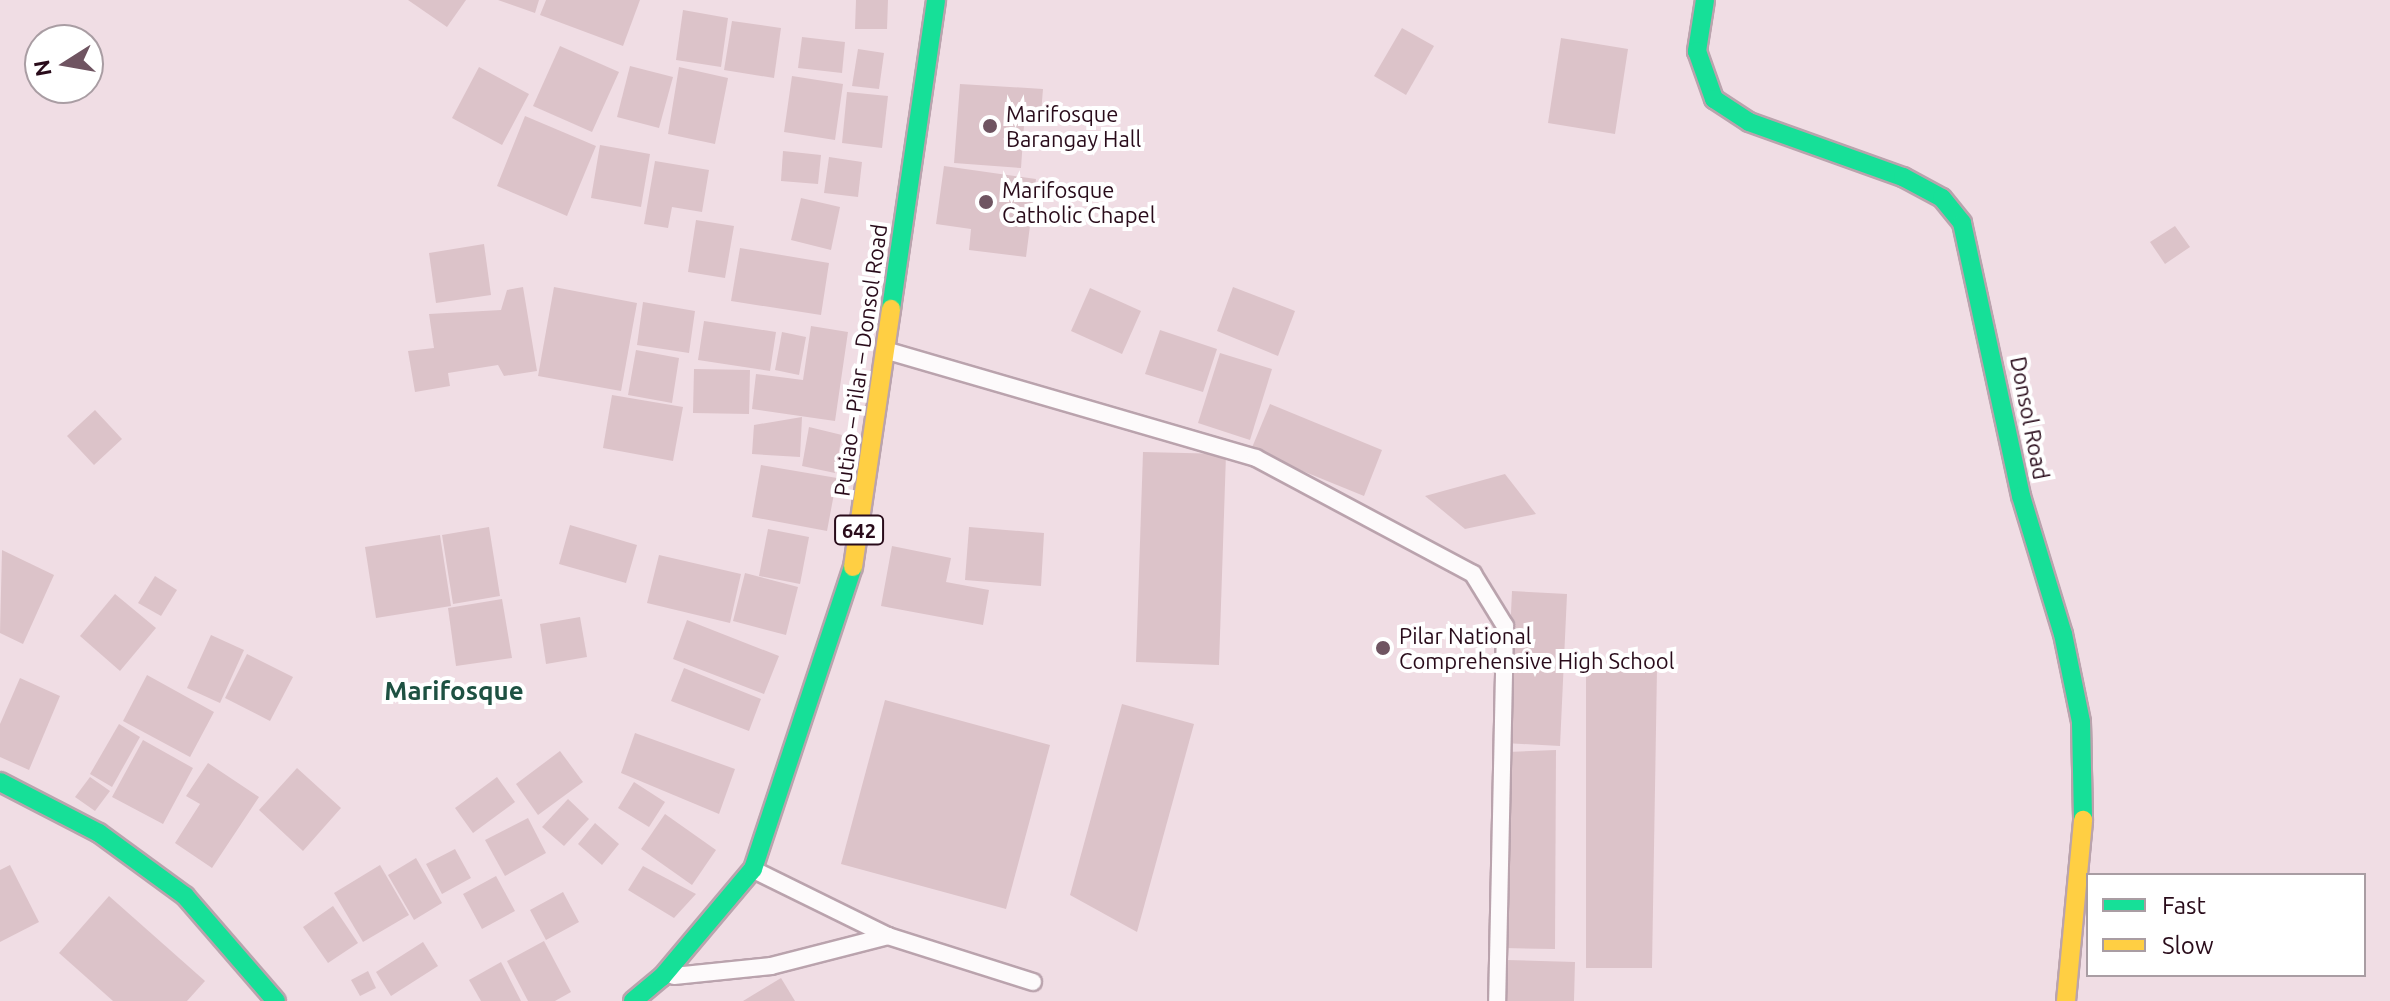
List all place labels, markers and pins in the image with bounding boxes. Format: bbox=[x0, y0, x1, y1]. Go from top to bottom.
place label: Marifosque Barangay Hall bbox=[1006, 100, 1141, 152]
marker: Marifosque Barangay Hall bbox=[981, 117, 999, 135]
place label: Marifosque Catholic Chapel bbox=[1002, 176, 1155, 228]
marker: Marifosque Catholic Chapel bbox=[977, 193, 995, 211]
place label: Pilar National Comprehensive High School bbox=[1399, 622, 1674, 674]
marker: Pilar National Comprehensive High School bbox=[1374, 639, 1392, 657]

